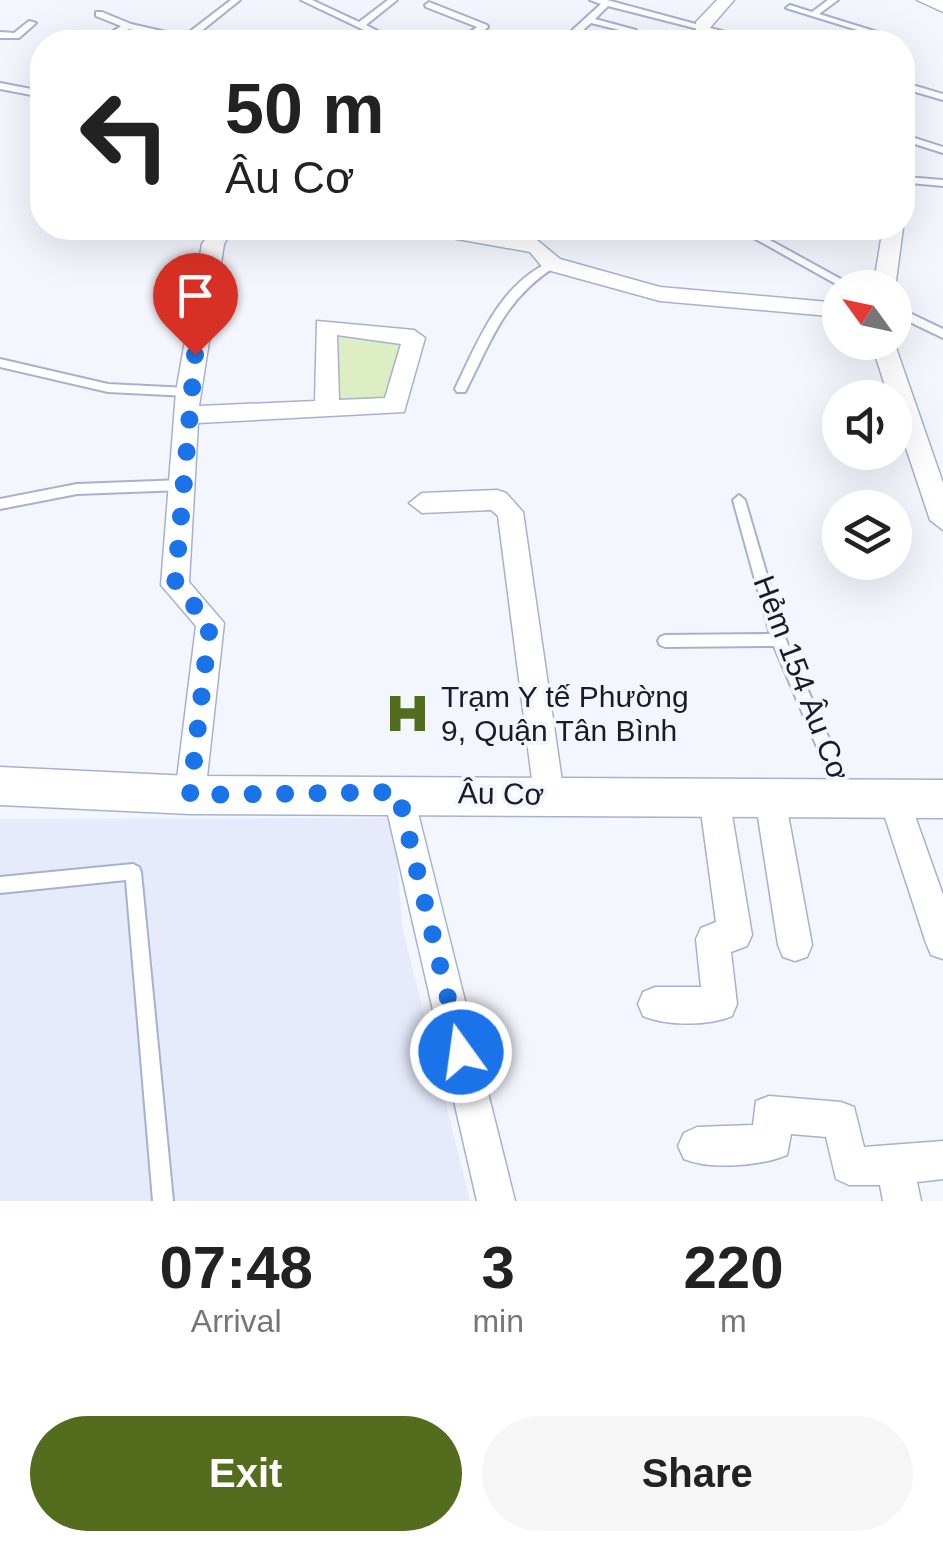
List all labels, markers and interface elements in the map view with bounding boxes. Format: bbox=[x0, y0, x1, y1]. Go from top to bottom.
icon: left bbox=[60, 70, 190, 200]
text: 50 m bbox=[225, 70, 385, 148]
text: Âu Cơ bbox=[225, 152, 355, 203]
pin bbox=[153, 253, 238, 356]
icon: arrive bbox=[168, 268, 223, 323]
north arrow bbox=[822, 270, 912, 360]
map controls bbox=[822, 270, 912, 580]
button: sound bbox=[822, 380, 912, 470]
button: layers bbox=[822, 490, 912, 580]
street label: Hẻm 154 Âu Cơ bbox=[747, 571, 856, 785]
place label: Trạm Y tế Phường 9, Quận Tân Bình bbox=[441, 680, 689, 747]
hospital icon: Trạm Y tế Phường 9, Quận Tân Bình bbox=[384, 690, 432, 738]
street label: Âu Cơ bbox=[458, 776, 544, 811]
position arrow bbox=[409, 1000, 513, 1104]
text: 07:48 bbox=[159, 1234, 313, 1301]
text: 3 bbox=[481, 1234, 515, 1301]
text: 220 bbox=[683, 1234, 784, 1301]
text: Arrival bbox=[191, 1303, 282, 1339]
text: min bbox=[472, 1303, 524, 1339]
text: m bbox=[720, 1303, 747, 1339]
button: Exit bbox=[30, 1416, 462, 1531]
button: Share bbox=[482, 1416, 913, 1531]

